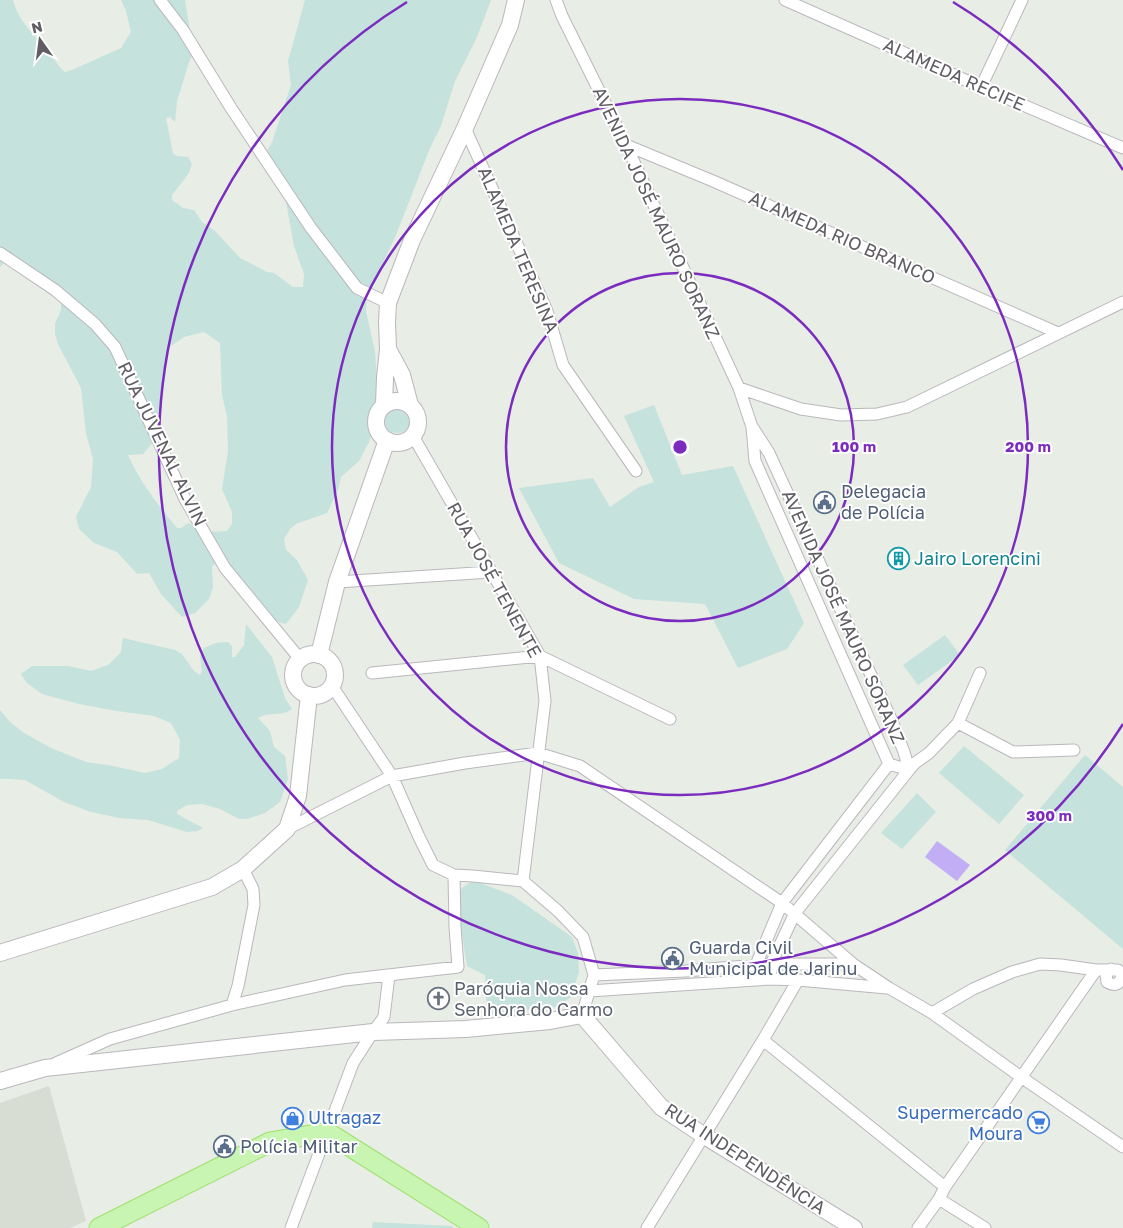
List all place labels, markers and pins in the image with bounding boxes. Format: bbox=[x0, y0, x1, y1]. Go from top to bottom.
centre of rings bbox=[671, 438, 689, 456]
place label: Delegacia de Polícia bbox=[841, 480, 926, 523]
public building icon: Delegacia de Polícia bbox=[813, 490, 837, 514]
building icon: Jairo Lorencini bbox=[886, 547, 910, 571]
place label: Jairo Lorencini bbox=[914, 547, 1041, 569]
place label: Guarda Civil Municipal de Jarinu bbox=[689, 936, 857, 979]
public building icon: Guarda Civil Municipal de Jarinu bbox=[661, 946, 685, 970]
place label: Paróquia Nossa Senhora do Carmo bbox=[454, 977, 613, 1020]
church icon: Paróquia Nossa Senhora do Carmo bbox=[426, 987, 450, 1011]
place label: Supermercado Moura bbox=[897, 1101, 1023, 1144]
shop icon: Ultragaz bbox=[280, 1106, 304, 1130]
place label: Ultragaz bbox=[308, 1106, 381, 1128]
supermarket icon: Supermercado Moura bbox=[1027, 1111, 1051, 1135]
public building icon: Polícia Militar bbox=[212, 1135, 236, 1159]
place label: Polícia Militar bbox=[240, 1135, 358, 1157]

